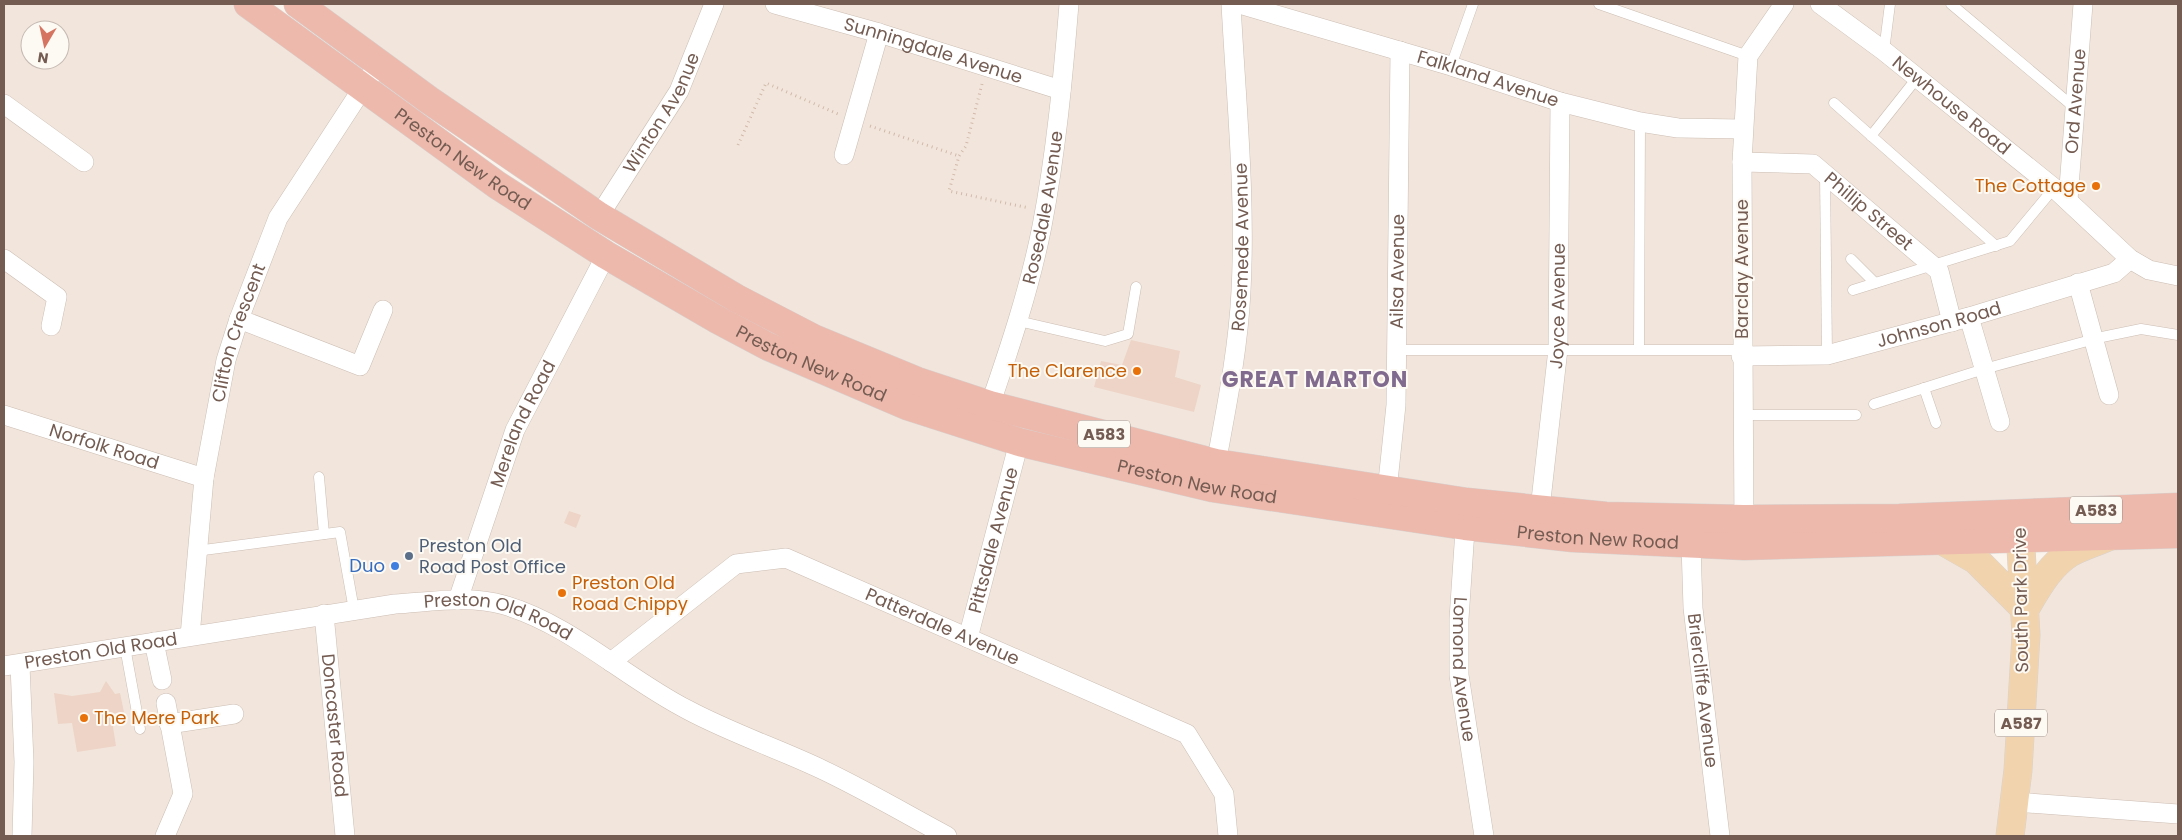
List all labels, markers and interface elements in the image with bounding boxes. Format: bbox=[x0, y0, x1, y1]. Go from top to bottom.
street label: Sunningdale Avenue bbox=[841, 11, 1026, 89]
north arrow bbox=[20, 20, 70, 70]
street label: Falkland Avenue bbox=[1414, 44, 1562, 113]
text: N bbox=[36, 47, 50, 69]
street label: Ord Avenue bbox=[2059, 48, 2092, 155]
street label: Winton Avenue bbox=[617, 49, 705, 178]
street label: Newhouse Road bbox=[1887, 50, 2016, 160]
street label: Preston New Road bbox=[390, 102, 536, 216]
street label: Rosedale Avenue bbox=[1016, 129, 1069, 287]
street label: Rosemede Avenue bbox=[1225, 162, 1254, 333]
street label: Phillip Street bbox=[1819, 166, 1919, 256]
place label: The Cottage bbox=[1975, 173, 2086, 198]
marker: The Cottage bbox=[2090, 180, 2102, 192]
street label: Barclay Avenue bbox=[1729, 199, 1754, 339]
street label: Ailsa Avenue bbox=[1384, 214, 1410, 329]
street label: Joyce Avenue bbox=[1543, 243, 1571, 370]
street label: Clifton Crescent bbox=[205, 260, 271, 404]
street label: Johnson Road bbox=[1874, 295, 2004, 353]
street label: Preston New Road bbox=[732, 319, 891, 408]
street label: Mereland Road bbox=[484, 356, 561, 490]
place label: The Clarence bbox=[1008, 358, 1127, 383]
district label: GREAT MARTON bbox=[1222, 364, 1408, 395]
marker: The Clarence bbox=[1131, 365, 1143, 377]
street label: Norfolk Road bbox=[46, 417, 162, 475]
road number: A583 bbox=[1078, 420, 1130, 448]
street label: Preston New Road bbox=[1115, 453, 1279, 510]
street label: Pittsdale Avenue bbox=[962, 464, 1024, 616]
road number: A583 bbox=[2070, 496, 2122, 524]
street label: Preston New Road bbox=[1516, 519, 1679, 555]
street label: South Park Drive bbox=[2007, 527, 2034, 673]
place label: Preston Old Road Post Office bbox=[419, 533, 566, 579]
marker: Preston Old Road Post Office bbox=[403, 550, 415, 562]
place label: Duo bbox=[349, 553, 385, 578]
marker: Duo bbox=[389, 560, 401, 572]
place label: Preston Old Road Chippy bbox=[572, 570, 688, 616]
street label: Patterdale Avenue bbox=[862, 581, 1024, 671]
street label: Preston Old Road bbox=[423, 587, 577, 646]
marker: Preston Old Road Chippy bbox=[556, 587, 568, 599]
street label: Lomond Avenue bbox=[1447, 596, 1482, 744]
street label: Briercliffe Avenue bbox=[1682, 612, 1725, 769]
street label: Preston Old Road bbox=[22, 626, 179, 675]
street label: Doncaster Road bbox=[316, 652, 354, 799]
place label: The Mere Park bbox=[94, 705, 220, 730]
road number: A587 bbox=[1995, 710, 2047, 736]
marker: The Mere Park bbox=[78, 712, 90, 724]

